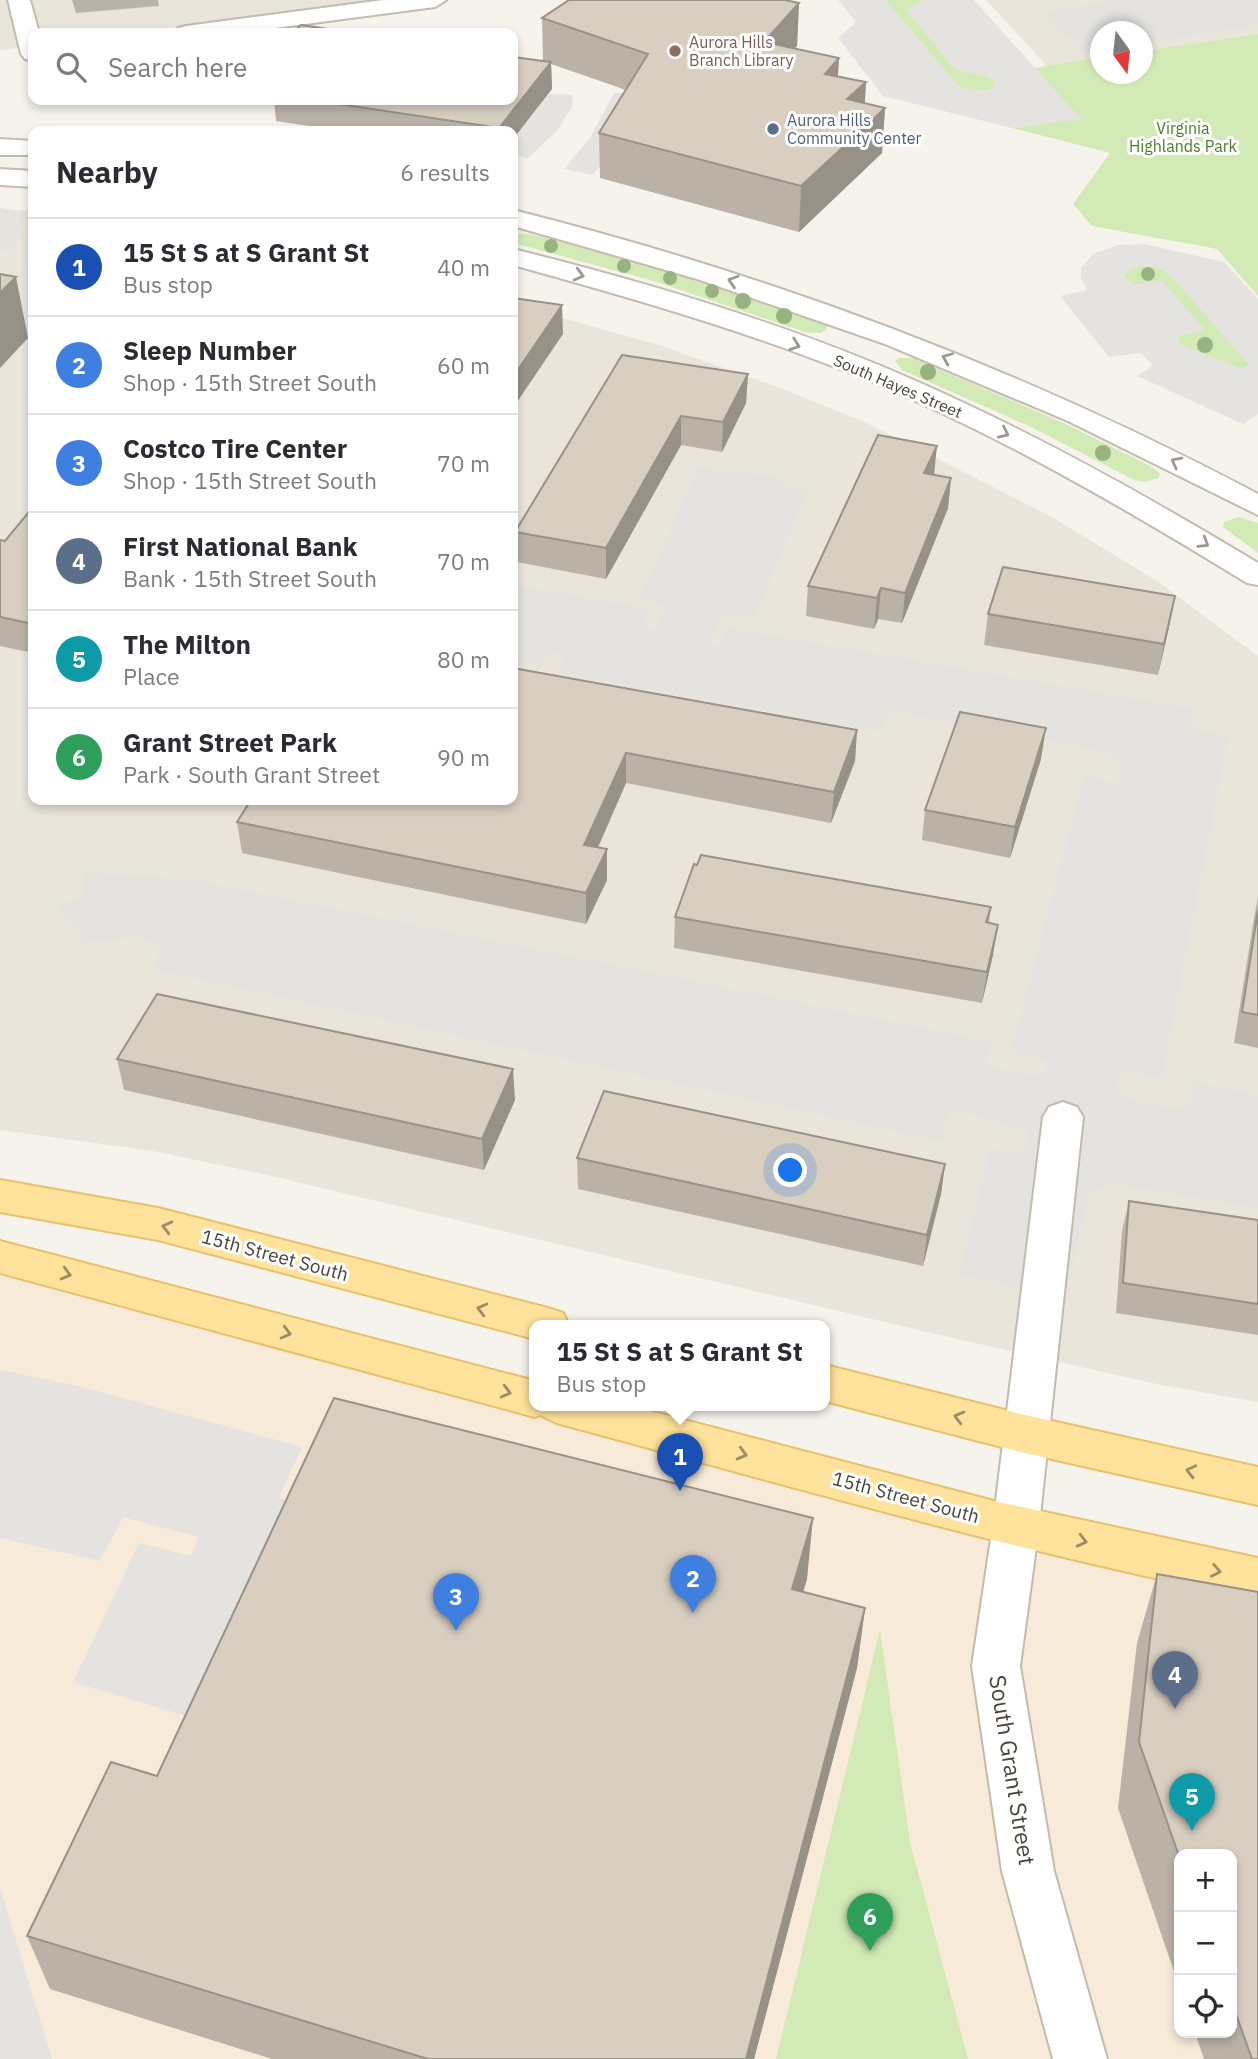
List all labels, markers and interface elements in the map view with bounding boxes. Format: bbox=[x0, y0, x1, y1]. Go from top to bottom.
north arrow bbox=[1090, 21, 1153, 84]
search box bbox=[28, 28, 518, 105]
place label: Aurora Hills Branch Library bbox=[689, 32, 793, 70]
marker: Aurora Hills Branch Library bbox=[667, 43, 683, 59]
icon: search bbox=[52, 48, 90, 86]
text: Search here bbox=[108, 50, 247, 84]
place label: Aurora Hills Community Center bbox=[787, 110, 922, 148]
park label: Virginia Highlands Park bbox=[1129, 118, 1238, 156]
marker: Aurora Hills Community Center bbox=[765, 121, 781, 137]
text: Nearby bbox=[56, 152, 158, 191]
text: 6 results bbox=[400, 157, 490, 187]
text: 15 St S at S Grant St bbox=[123, 235, 369, 269]
text: 1 bbox=[72, 252, 86, 282]
text: 40 m bbox=[437, 252, 490, 282]
one-way arrow bbox=[572, 267, 584, 282]
text: Bus stop bbox=[123, 269, 213, 299]
one-way arrow bbox=[728, 274, 740, 289]
text: Sleep Number bbox=[123, 333, 297, 367]
one-way arrow bbox=[789, 337, 801, 351]
text: 2 bbox=[72, 350, 86, 380]
text: 60 m bbox=[437, 350, 490, 380]
street label: South Hayes Street bbox=[831, 350, 965, 422]
one-way arrow bbox=[942, 352, 954, 366]
text: Shop · 15th Street South bbox=[123, 367, 377, 397]
one-way arrow bbox=[997, 425, 1010, 439]
text: Costco Tire Center bbox=[123, 431, 347, 465]
text: 3 bbox=[72, 448, 86, 478]
text: 70 m bbox=[437, 448, 490, 478]
one-way arrow bbox=[1171, 457, 1184, 471]
text: Shop · 15th Street South bbox=[123, 465, 377, 495]
text: First National Bank bbox=[123, 529, 358, 563]
one-way arrow bbox=[1196, 534, 1209, 547]
text: 4 bbox=[72, 546, 86, 576]
text: 70 m bbox=[437, 546, 490, 576]
text: Bank · 15th Street South bbox=[123, 563, 377, 593]
text: The Milton bbox=[123, 627, 251, 661]
text: 5 bbox=[72, 644, 86, 674]
text: 80 m bbox=[437, 644, 490, 674]
text: Place bbox=[123, 661, 180, 691]
text: Grant Street Park bbox=[123, 725, 337, 759]
text: 6 bbox=[72, 742, 86, 772]
text: 90 m bbox=[437, 742, 490, 772]
text: Park · South Grant Street bbox=[123, 759, 380, 789]
your location bbox=[773, 1153, 807, 1187]
one-way arrow bbox=[161, 1221, 173, 1235]
street label: 15th Street South bbox=[199, 1224, 351, 1286]
one-way arrow bbox=[60, 1266, 72, 1281]
one-way arrow bbox=[476, 1303, 488, 1317]
popup bbox=[529, 1320, 830, 1411]
one-way arrow bbox=[280, 1325, 292, 1339]
text: 15 St S at S Grant St bbox=[556, 1334, 803, 1368]
text: Bus stop bbox=[556, 1368, 646, 1398]
one-way arrow bbox=[499, 1384, 511, 1398]
one-way arrow bbox=[953, 1411, 965, 1425]
pin: 1 bbox=[657, 1433, 703, 1491]
one-way arrow bbox=[735, 1445, 747, 1460]
one-way arrow bbox=[1185, 1465, 1197, 1479]
street label: 15th Street South bbox=[830, 1466, 982, 1528]
one-way arrow bbox=[1076, 1533, 1088, 1547]
pin: 2 bbox=[670, 1555, 716, 1613]
one-way arrow bbox=[1210, 1563, 1222, 1578]
pin: 3 bbox=[433, 1573, 479, 1631]
pin: 4 bbox=[1152, 1651, 1198, 1709]
street label: South Grant Street bbox=[983, 1673, 1043, 1867]
pin: 5 bbox=[1169, 1773, 1215, 1831]
map controls bbox=[1174, 1849, 1237, 2038]
button: + bbox=[1174, 1849, 1237, 1912]
pin: 6 bbox=[847, 1893, 893, 1951]
button: − bbox=[1174, 1912, 1237, 1975]
button: locate bbox=[1174, 1975, 1237, 2038]

